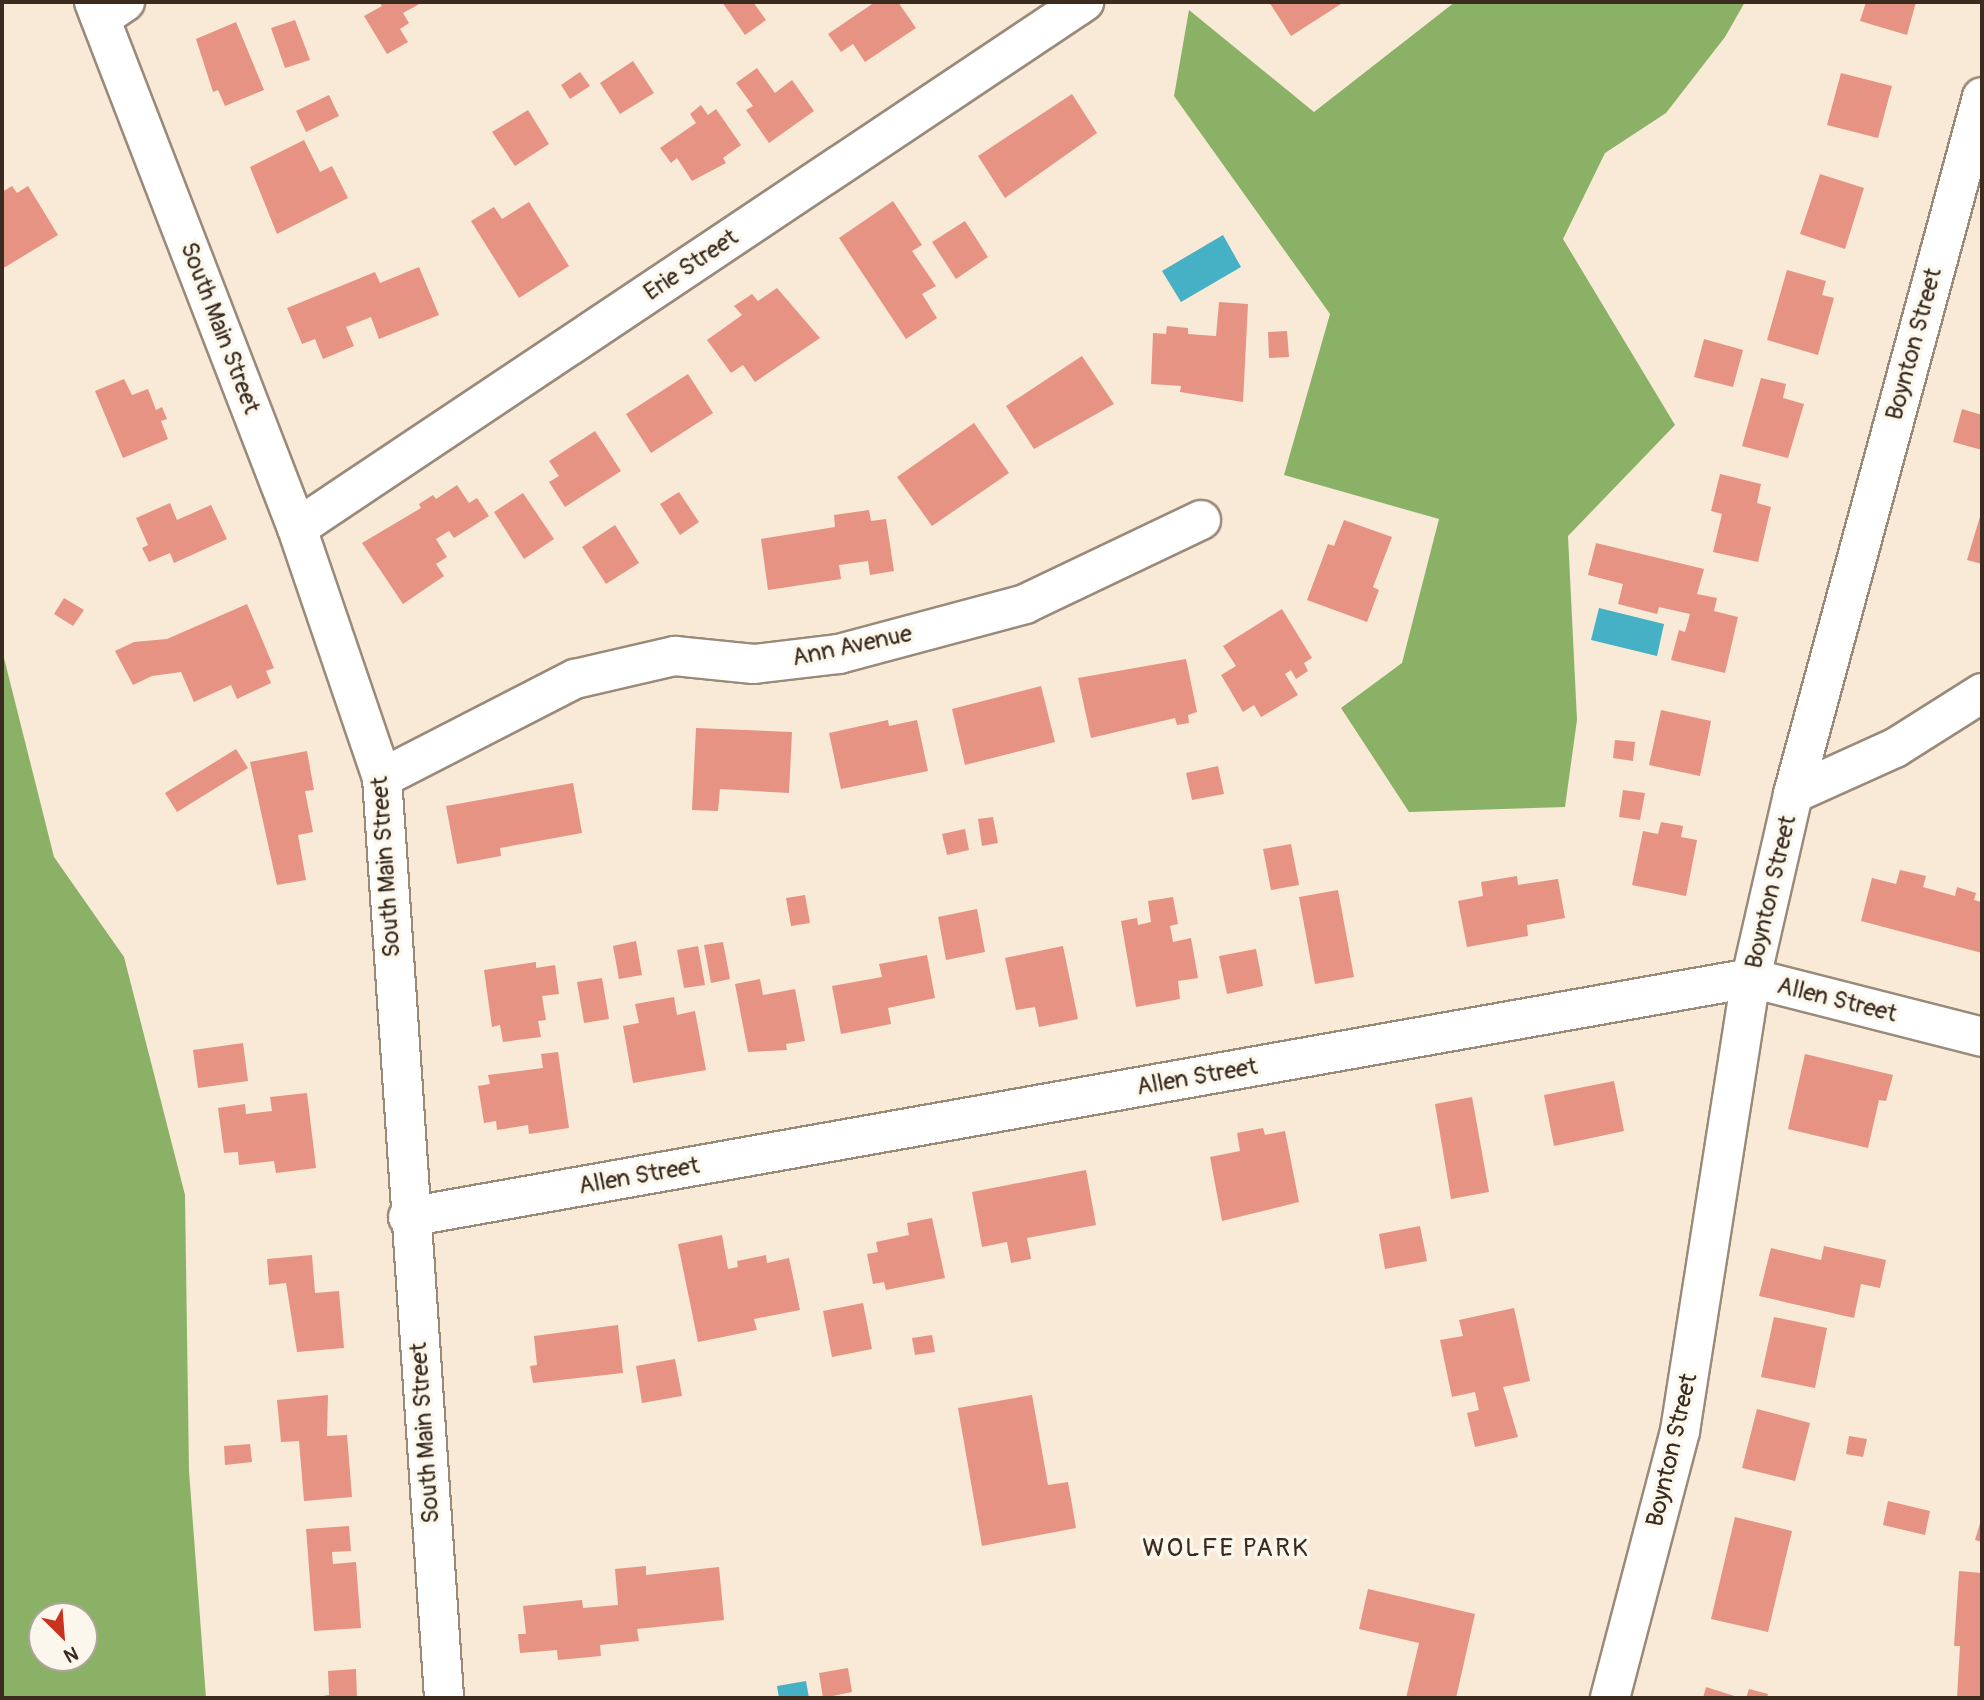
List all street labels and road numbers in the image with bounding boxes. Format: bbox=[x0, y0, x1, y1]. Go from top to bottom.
street label: Erie Street bbox=[638, 223, 744, 307]
street label: South Main Street bbox=[174, 238, 266, 418]
street label: Boynton Street bbox=[1880, 265, 1948, 423]
street label: Ann Avenue bbox=[789, 619, 915, 673]
street label: South Main Street bbox=[365, 775, 407, 959]
street label: Boynton Street bbox=[1739, 813, 1803, 971]
street label: Allen Street bbox=[1774, 971, 1900, 1029]
street label: Allen Street bbox=[1134, 1052, 1260, 1102]
street label: Allen Street bbox=[576, 1151, 702, 1201]
street label: South Main Street bbox=[404, 1341, 446, 1525]
street label: Boynton Street bbox=[1640, 1371, 1704, 1529]

